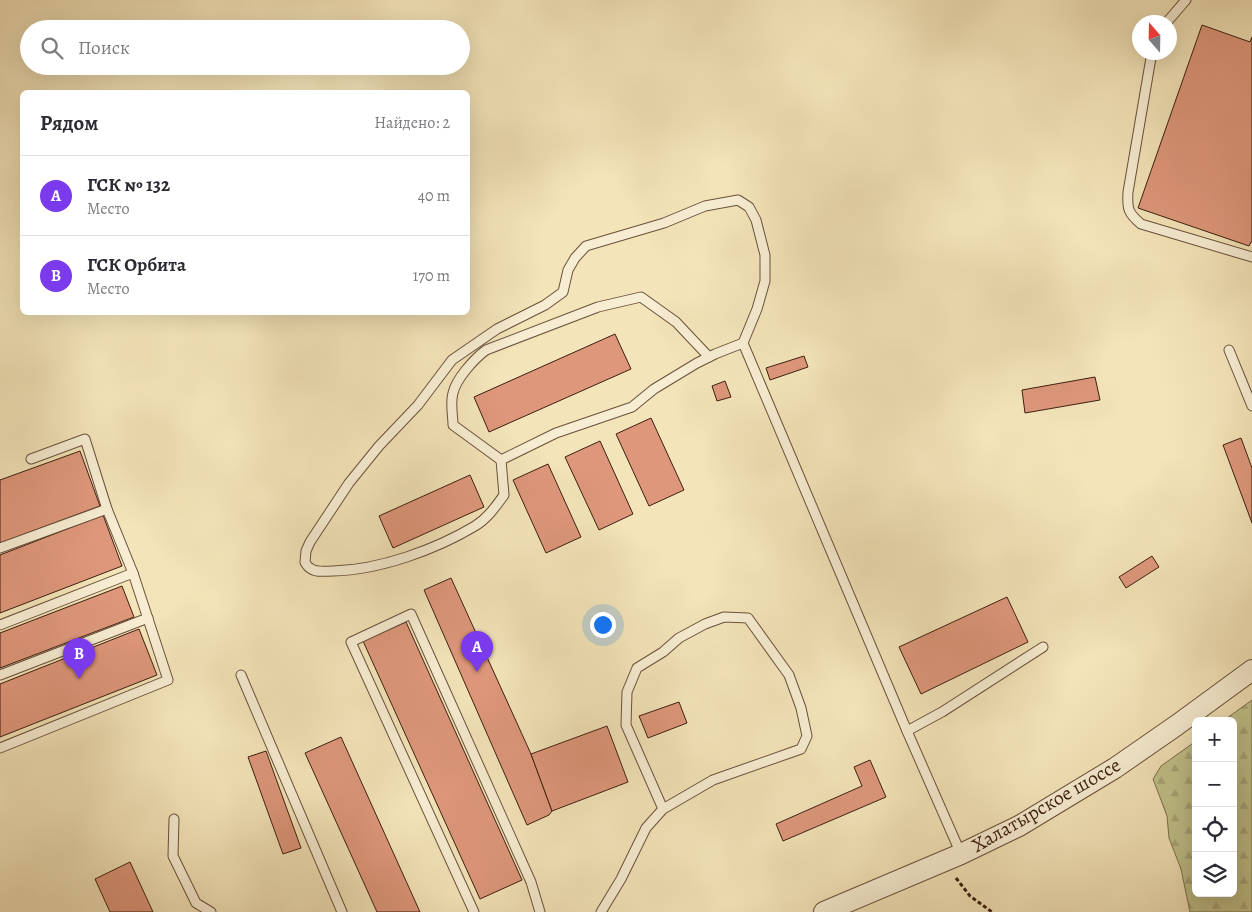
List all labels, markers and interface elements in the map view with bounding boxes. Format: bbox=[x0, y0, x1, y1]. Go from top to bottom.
north arrow bbox=[1132, 15, 1177, 60]
search box bbox=[20, 20, 470, 75]
icon: search bbox=[38, 34, 66, 62]
text: Поиск bbox=[78, 35, 130, 61]
text: Рядом bbox=[40, 109, 98, 137]
text: Найдено: 2 bbox=[374, 112, 450, 134]
text: ГСК № 132 bbox=[87, 172, 170, 198]
text: A bbox=[51, 185, 61, 207]
text: 40 m bbox=[418, 185, 450, 207]
text: Место bbox=[87, 198, 130, 220]
text: ГСК Орбита bbox=[87, 252, 186, 278]
text: B bbox=[51, 265, 61, 287]
text: 170 m bbox=[413, 265, 450, 287]
text: Место bbox=[87, 278, 130, 300]
your location bbox=[590, 612, 616, 638]
pin: A bbox=[461, 631, 493, 672]
pin: B bbox=[63, 638, 95, 679]
map controls bbox=[1192, 717, 1237, 897]
button: + bbox=[1192, 717, 1237, 762]
street label: Халатырское шоссе bbox=[966, 751, 1126, 859]
button: − bbox=[1192, 762, 1237, 807]
button: locate bbox=[1192, 807, 1237, 852]
button: layers bbox=[1192, 852, 1237, 897]

